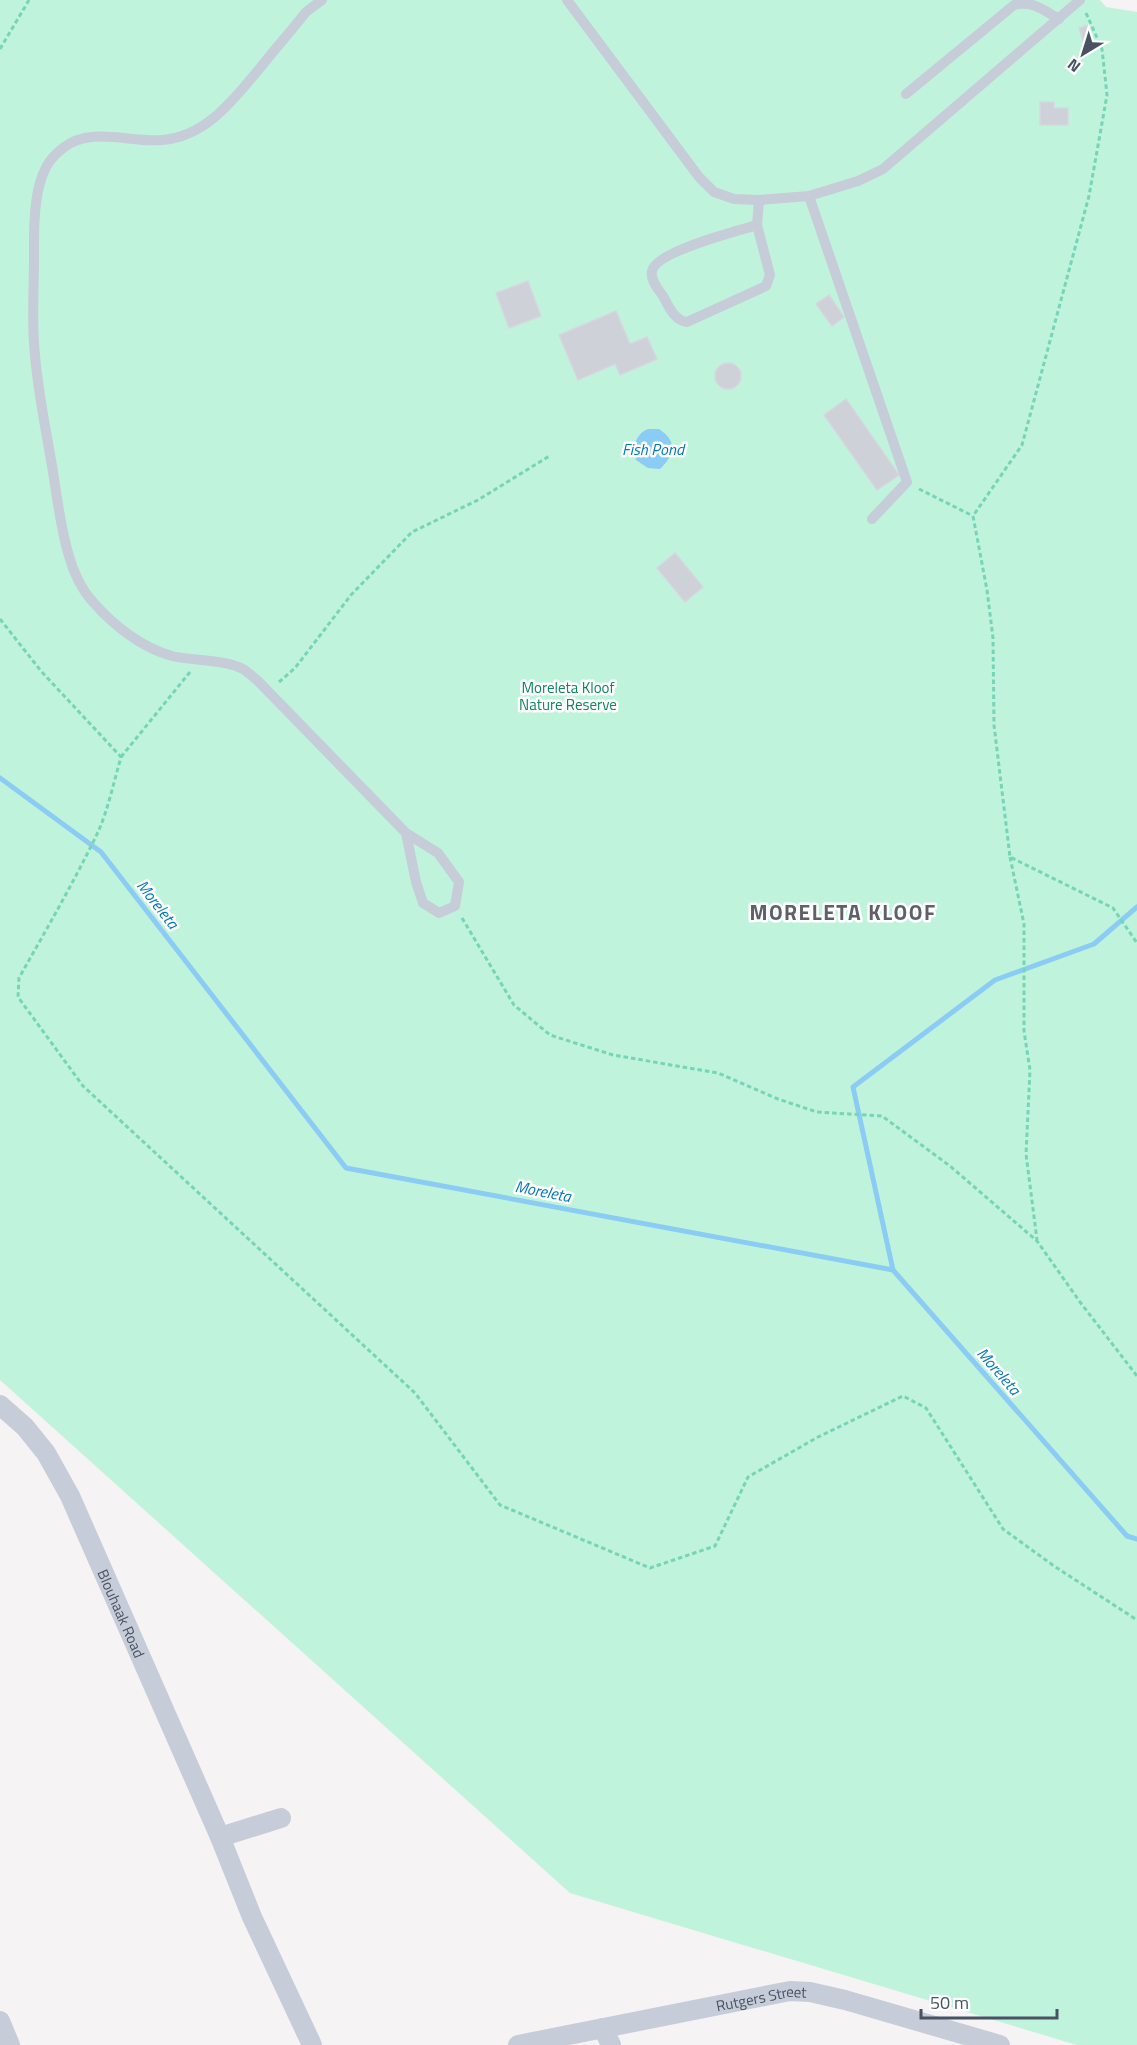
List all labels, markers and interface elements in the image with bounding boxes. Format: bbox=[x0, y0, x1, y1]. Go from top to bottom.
north arrow bbox=[1053, 24, 1113, 84]
text: N bbox=[1062, 53, 1086, 79]
water label: Fish Pond bbox=[622, 437, 686, 461]
park label: Moreleta Kloof Nature Reserve bbox=[519, 676, 617, 716]
water label: Moreleta bbox=[131, 874, 185, 934]
district label: MORELETA KLOOF bbox=[749, 896, 937, 928]
water label: Moreleta bbox=[513, 1174, 574, 1208]
water label: Moreleta bbox=[971, 1342, 1027, 1401]
street label: Blouhaak Road bbox=[92, 1565, 151, 1661]
street label: Rutgers Street bbox=[714, 1979, 808, 2017]
scale bar bbox=[921, 1982, 1058, 2020]
text: 50 m bbox=[930, 1989, 969, 2016]

